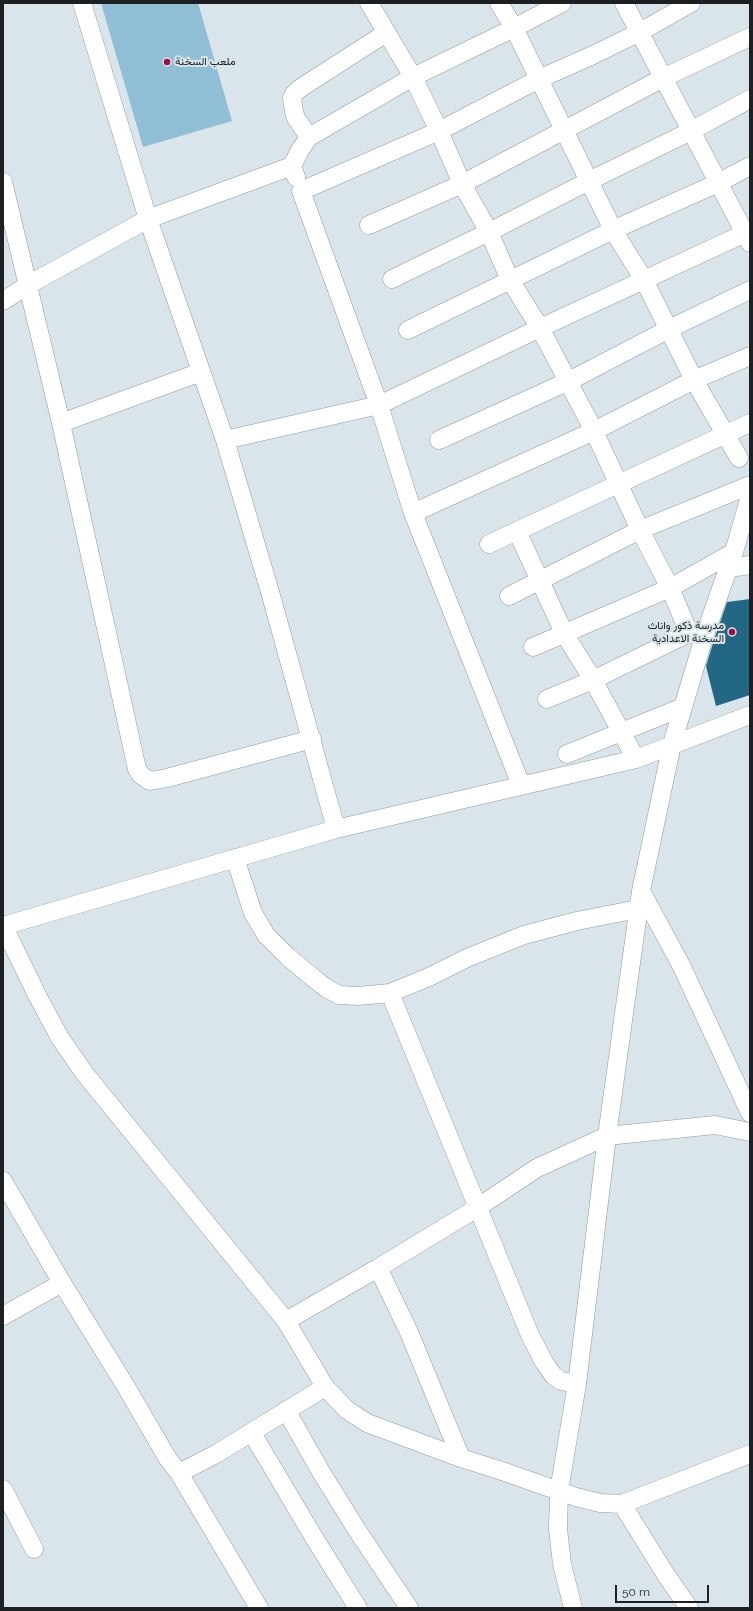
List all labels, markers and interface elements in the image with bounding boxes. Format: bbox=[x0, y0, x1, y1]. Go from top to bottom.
place label: ملعب السخنة bbox=[175, 55, 236, 69]
marker: ملعب السخنة bbox=[162, 57, 172, 67]
place label: مدرسة ذكور واناث السخنة الاعدادية bbox=[648, 619, 724, 645]
marker: مدرسة ذكور واناث السخنة الاعدادية bbox=[727, 627, 737, 637]
scale bar bbox=[617, 1577, 711, 1603]
text: 50 m bbox=[622, 1585, 650, 1599]

